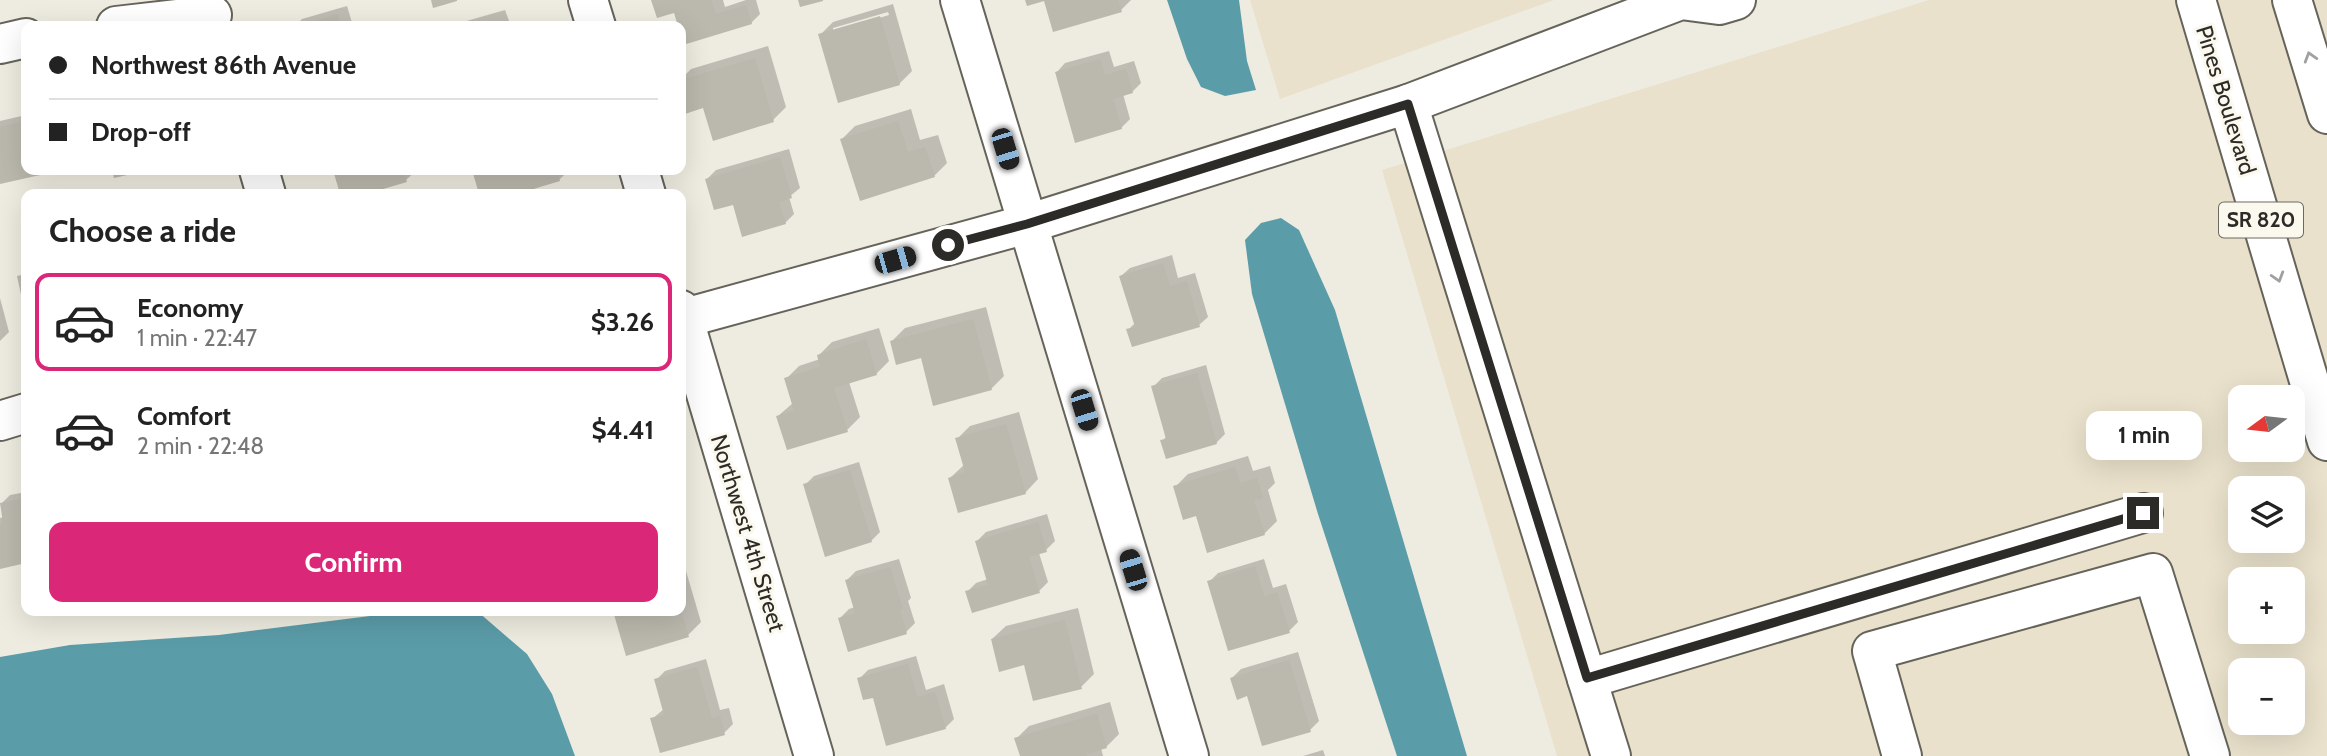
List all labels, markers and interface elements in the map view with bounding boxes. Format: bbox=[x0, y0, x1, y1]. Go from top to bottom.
street label: Pines Boulevard bbox=[2190, 22, 2262, 178]
text: Northwest 86th Avenue bbox=[91, 49, 356, 81]
one-way arrow bbox=[2303, 51, 2318, 63]
text: Drop-off bbox=[91, 116, 191, 148]
car bbox=[989, 126, 1022, 172]
road number: SR 820 bbox=[2219, 202, 2303, 238]
text: Choose a ride bbox=[49, 211, 236, 250]
route start bbox=[932, 229, 964, 261]
car bbox=[872, 244, 919, 276]
one-way arrow bbox=[2270, 271, 2285, 283]
icon: car bbox=[53, 291, 116, 354]
text: Economy bbox=[137, 292, 243, 324]
text: $3.26 bbox=[591, 306, 654, 338]
text: 1 min · 22:47 bbox=[137, 324, 257, 352]
north arrow bbox=[2228, 385, 2305, 462]
map controls bbox=[2228, 385, 2305, 735]
car bbox=[1068, 387, 1101, 433]
icon: car bbox=[53, 399, 116, 462]
text: Comfort bbox=[137, 400, 231, 432]
callout: 1 min bbox=[2085, 412, 2201, 461]
text: $4.41 bbox=[591, 414, 654, 446]
text: 1 min bbox=[2118, 421, 2170, 449]
street label: Northwest 4th Street bbox=[705, 431, 791, 635]
text: 2 min · 22:48 bbox=[137, 432, 264, 460]
button: layers bbox=[2228, 476, 2305, 553]
route end bbox=[2127, 497, 2159, 529]
button: Confirm bbox=[49, 522, 658, 602]
car bbox=[1117, 547, 1150, 593]
button: + bbox=[2228, 567, 2305, 644]
button: − bbox=[2228, 658, 2305, 735]

